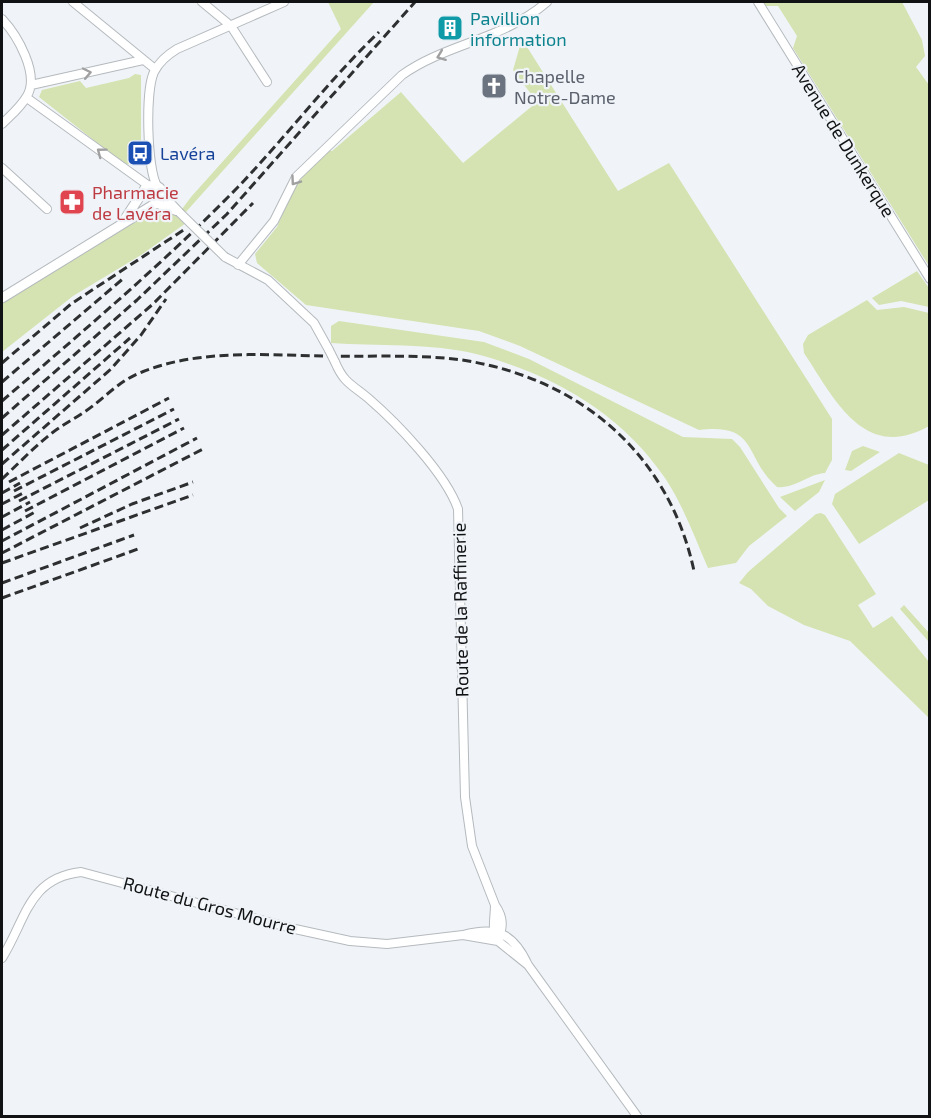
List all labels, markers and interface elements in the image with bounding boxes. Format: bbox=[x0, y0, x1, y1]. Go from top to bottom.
place label: Pavillion information bbox=[470, 7, 567, 50]
building icon: Pavillion information bbox=[435, 13, 465, 43]
one-way arrow bbox=[436, 48, 447, 61]
street label: Avenue de Dunkerque bbox=[788, 59, 900, 221]
place label: Chapelle Notre-Dame bbox=[514, 65, 616, 108]
one-way arrow bbox=[81, 67, 91, 80]
church icon: Chapelle Notre-Dame bbox=[479, 71, 509, 101]
bus stop icon: Lavéra bbox=[125, 138, 155, 168]
place label: Lavéra bbox=[160, 142, 215, 164]
one-way arrow bbox=[97, 148, 108, 159]
one-way arrow bbox=[291, 174, 302, 185]
place label: Pharmacie de Lavéra bbox=[92, 181, 179, 224]
pharmacy icon: Pharmacie de Lavéra bbox=[57, 187, 87, 217]
street label: Route de la Raffinerie bbox=[447, 523, 473, 697]
street label: Route du Gros Mourre bbox=[121, 871, 299, 939]

